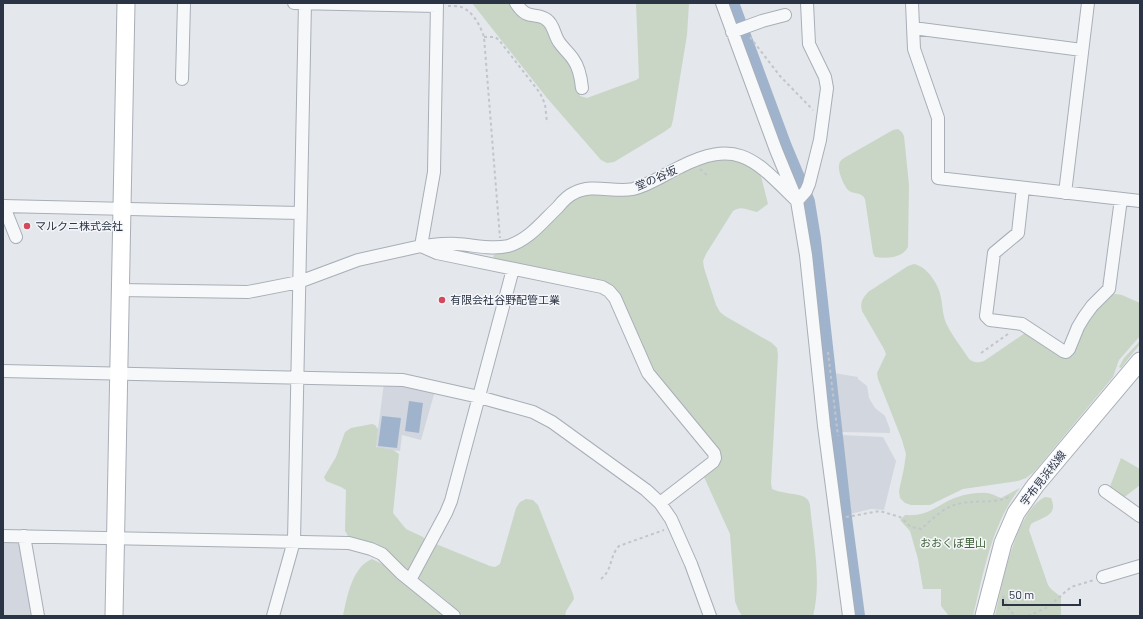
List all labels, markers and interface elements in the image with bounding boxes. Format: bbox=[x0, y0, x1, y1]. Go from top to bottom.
street label: 堂の谷坂 bbox=[633, 163, 679, 192]
place label: マルクニ株式会社 bbox=[35, 219, 123, 232]
marker: マルクニ株式会社 bbox=[22, 221, 32, 231]
place label: 有限会社谷野配管工業 bbox=[450, 293, 560, 306]
marker: 有限会社谷野配管工業 bbox=[437, 295, 447, 305]
street label: 宇布見浜松線 bbox=[1017, 448, 1068, 508]
park label: おおくぼ里山 bbox=[920, 536, 986, 549]
scale bar bbox=[1003, 581, 1080, 607]
text: 50 m bbox=[1009, 587, 1034, 601]

